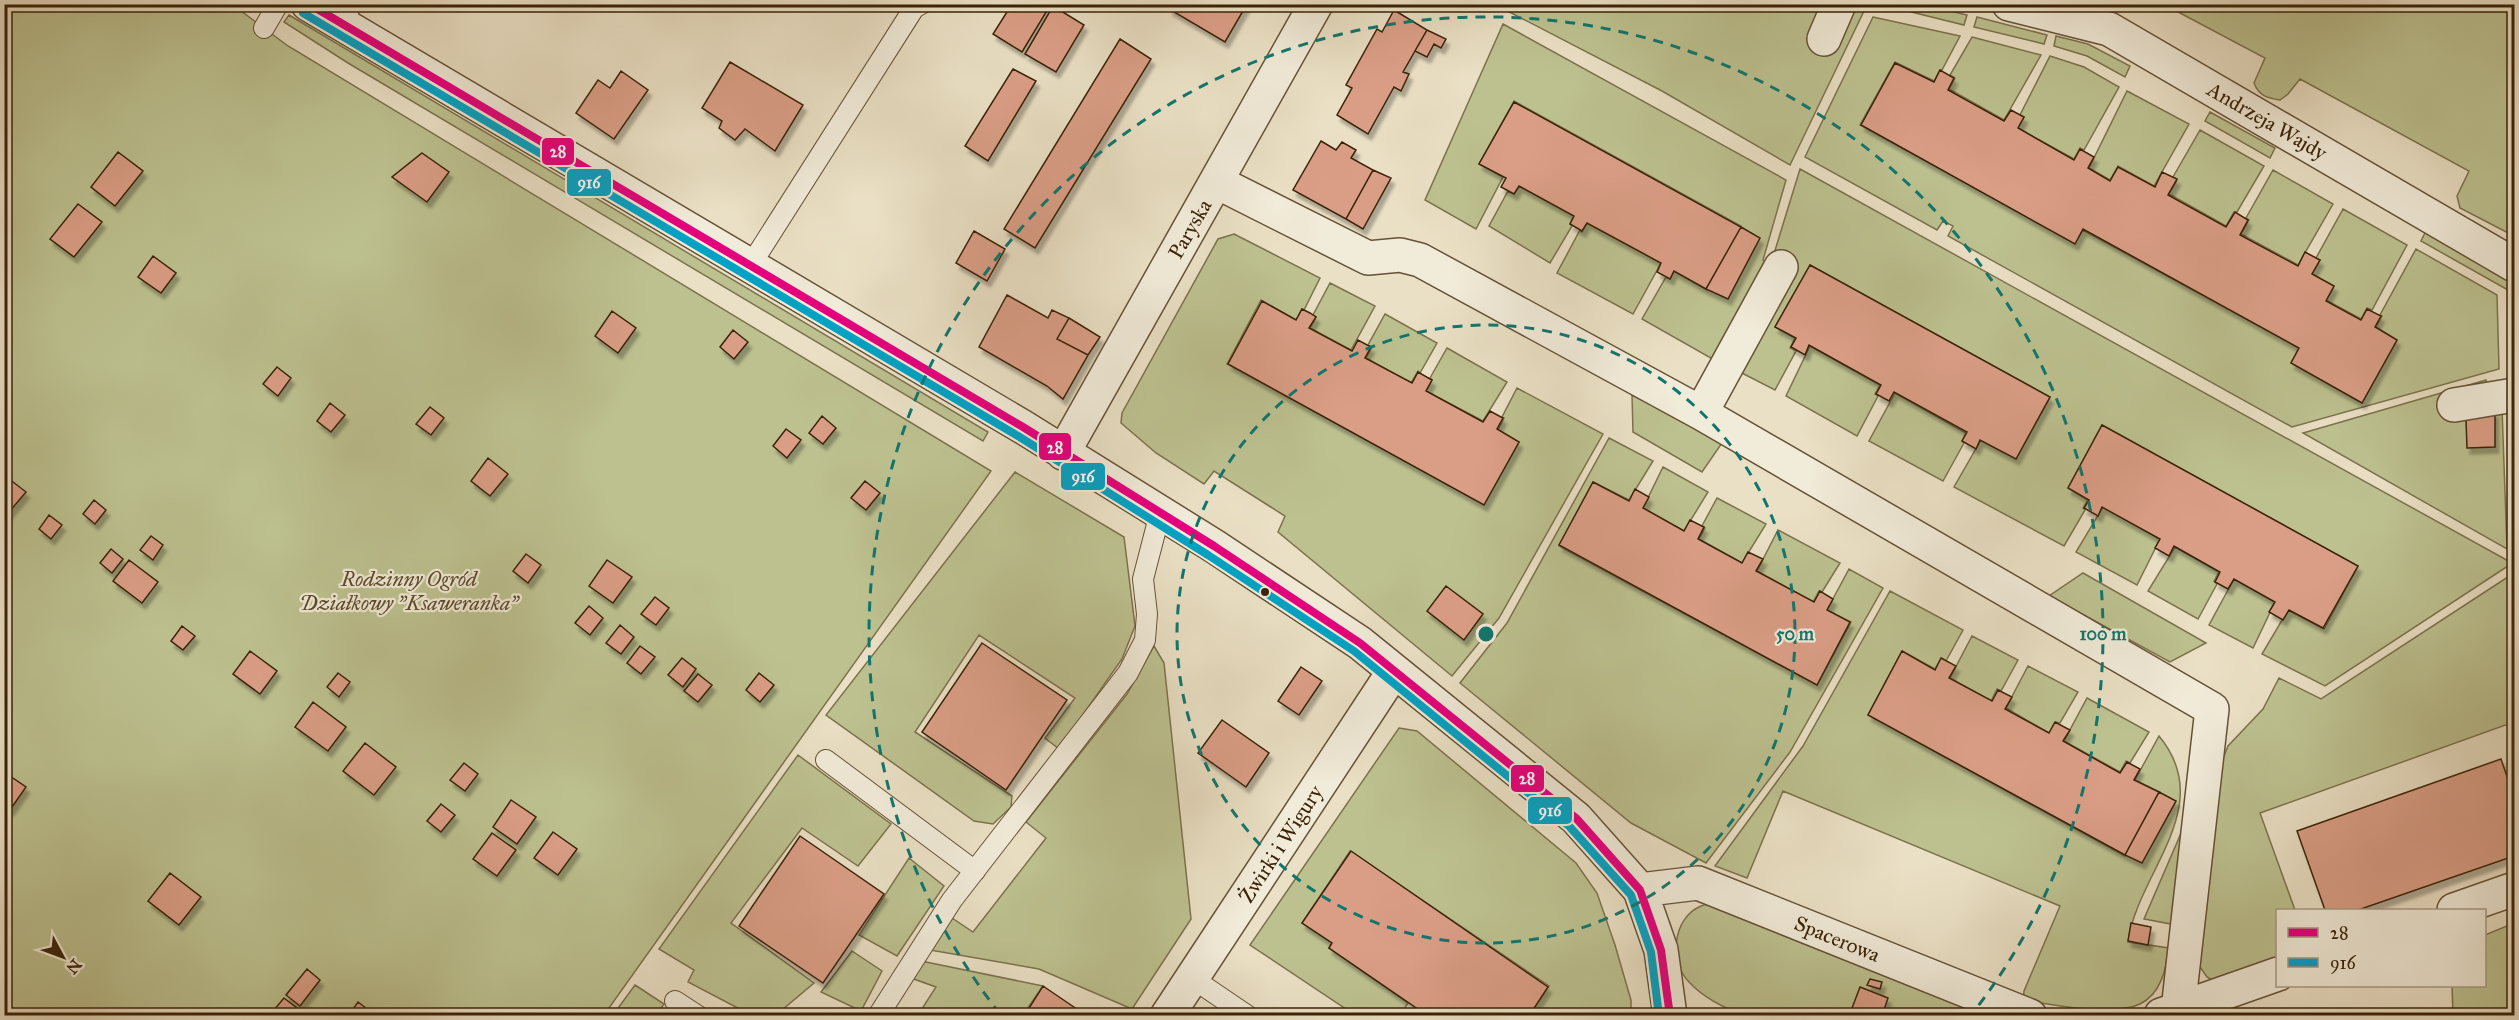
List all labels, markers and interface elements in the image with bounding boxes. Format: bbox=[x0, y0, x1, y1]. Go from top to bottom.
street label: Andrzeja Wajdy bbox=[2202, 76, 2333, 166]
line badge: 28 bbox=[541, 137, 575, 166]
text: 28 bbox=[550, 142, 566, 161]
line badge: 916 bbox=[566, 168, 612, 197]
text: 916 bbox=[578, 173, 601, 193]
street label: Paryska bbox=[1163, 194, 1217, 263]
line badge: 28 bbox=[1038, 432, 1072, 461]
text: 28 bbox=[1047, 438, 1063, 457]
line badge: 916 bbox=[1060, 462, 1106, 491]
text: 916 bbox=[1072, 467, 1095, 487]
park label: Rodzinny Ogród Działkowy "Ksaweranka" bbox=[300, 566, 520, 616]
unlabelled marker bbox=[1259, 586, 1271, 598]
text: 50 m bbox=[1776, 623, 1815, 645]
text: 100 m bbox=[2080, 623, 2127, 645]
centre of rings bbox=[1476, 624, 1496, 644]
line badge: 28 bbox=[1510, 764, 1545, 793]
text: 28 bbox=[1519, 769, 1535, 788]
street label: Żwirki i Wigury bbox=[1233, 779, 1329, 908]
line badge: 916 bbox=[1527, 796, 1573, 825]
text: 916 bbox=[1539, 801, 1562, 821]
legend bbox=[2276, 909, 2486, 987]
street label: Spacerowa bbox=[1790, 910, 1884, 968]
text: 28 bbox=[2330, 922, 2348, 944]
north arrow bbox=[33, 927, 93, 987]
text: 916 bbox=[2330, 952, 2357, 974]
text: N bbox=[62, 955, 86, 978]

